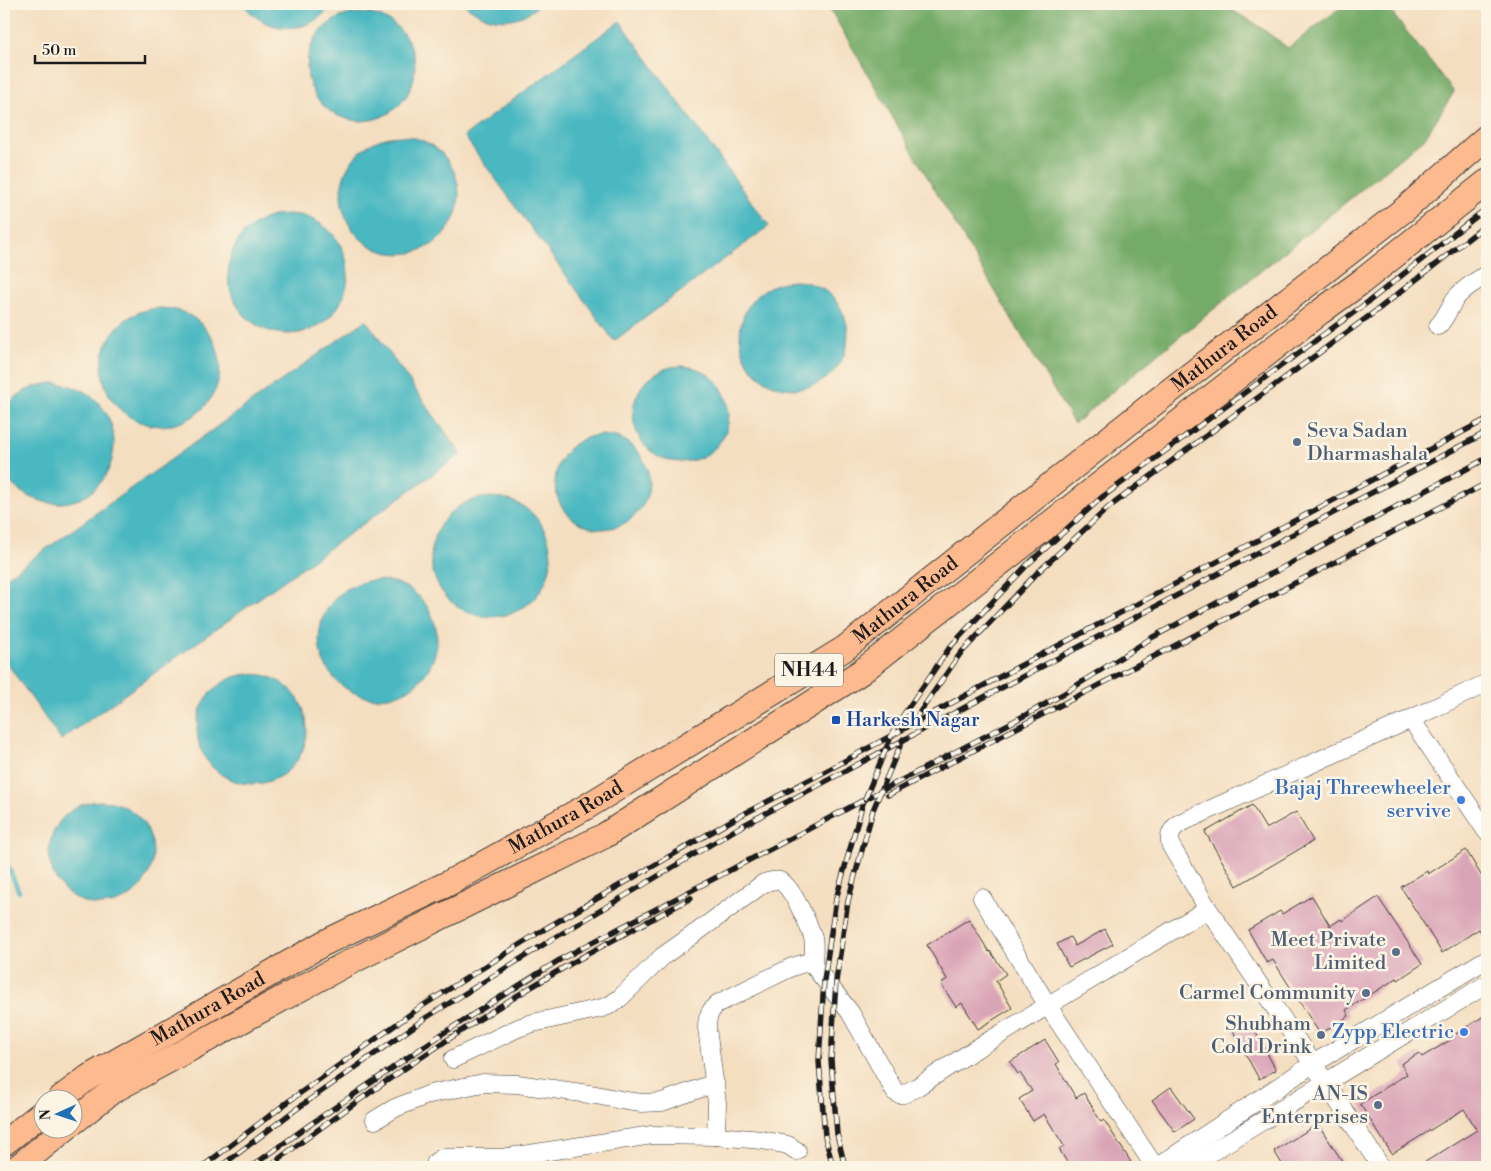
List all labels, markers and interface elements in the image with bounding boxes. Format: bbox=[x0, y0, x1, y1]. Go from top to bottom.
scale bar bbox=[35, 32, 145, 64]
text: 50 m bbox=[42, 41, 76, 60]
street label: Mathura Road bbox=[1166, 299, 1283, 398]
place label: Seva Sadan Dharmashala bbox=[1307, 419, 1429, 467]
marker: Seva Sadan Dharmashala bbox=[1291, 436, 1303, 448]
street label: Mathura Road bbox=[848, 550, 964, 650]
road number: NH44 bbox=[775, 654, 843, 686]
place label: Harkesh Nagar bbox=[846, 708, 980, 733]
marker: Harkesh Nagar bbox=[830, 714, 842, 726]
street label: Mathura Road bbox=[504, 775, 628, 860]
place label: Bajaj Threewheeler servive bbox=[1274, 776, 1451, 824]
marker: Bajaj Threewheeler servive bbox=[1455, 794, 1467, 806]
place label: Meet Private Limited bbox=[1271, 928, 1387, 976]
marker: Meet Private Limited bbox=[1390, 946, 1402, 958]
street label: Mathura Road bbox=[146, 966, 270, 1052]
place label: Carmel Community bbox=[1179, 981, 1356, 1006]
marker: Carmel Community bbox=[1360, 987, 1372, 999]
place label: Shubham Cold Drink bbox=[1211, 1012, 1313, 1060]
place label: Zypp Electric bbox=[1332, 1020, 1454, 1045]
marker: Zypp Electric bbox=[1458, 1026, 1470, 1038]
marker: Shubham Cold Drink bbox=[1315, 1029, 1327, 1041]
place label: AN-IS Enterprises bbox=[1261, 1082, 1368, 1130]
north arrow bbox=[32, 1088, 82, 1138]
marker: AN-IS Enterprises bbox=[1372, 1099, 1384, 1111]
text: N bbox=[37, 1109, 55, 1121]

